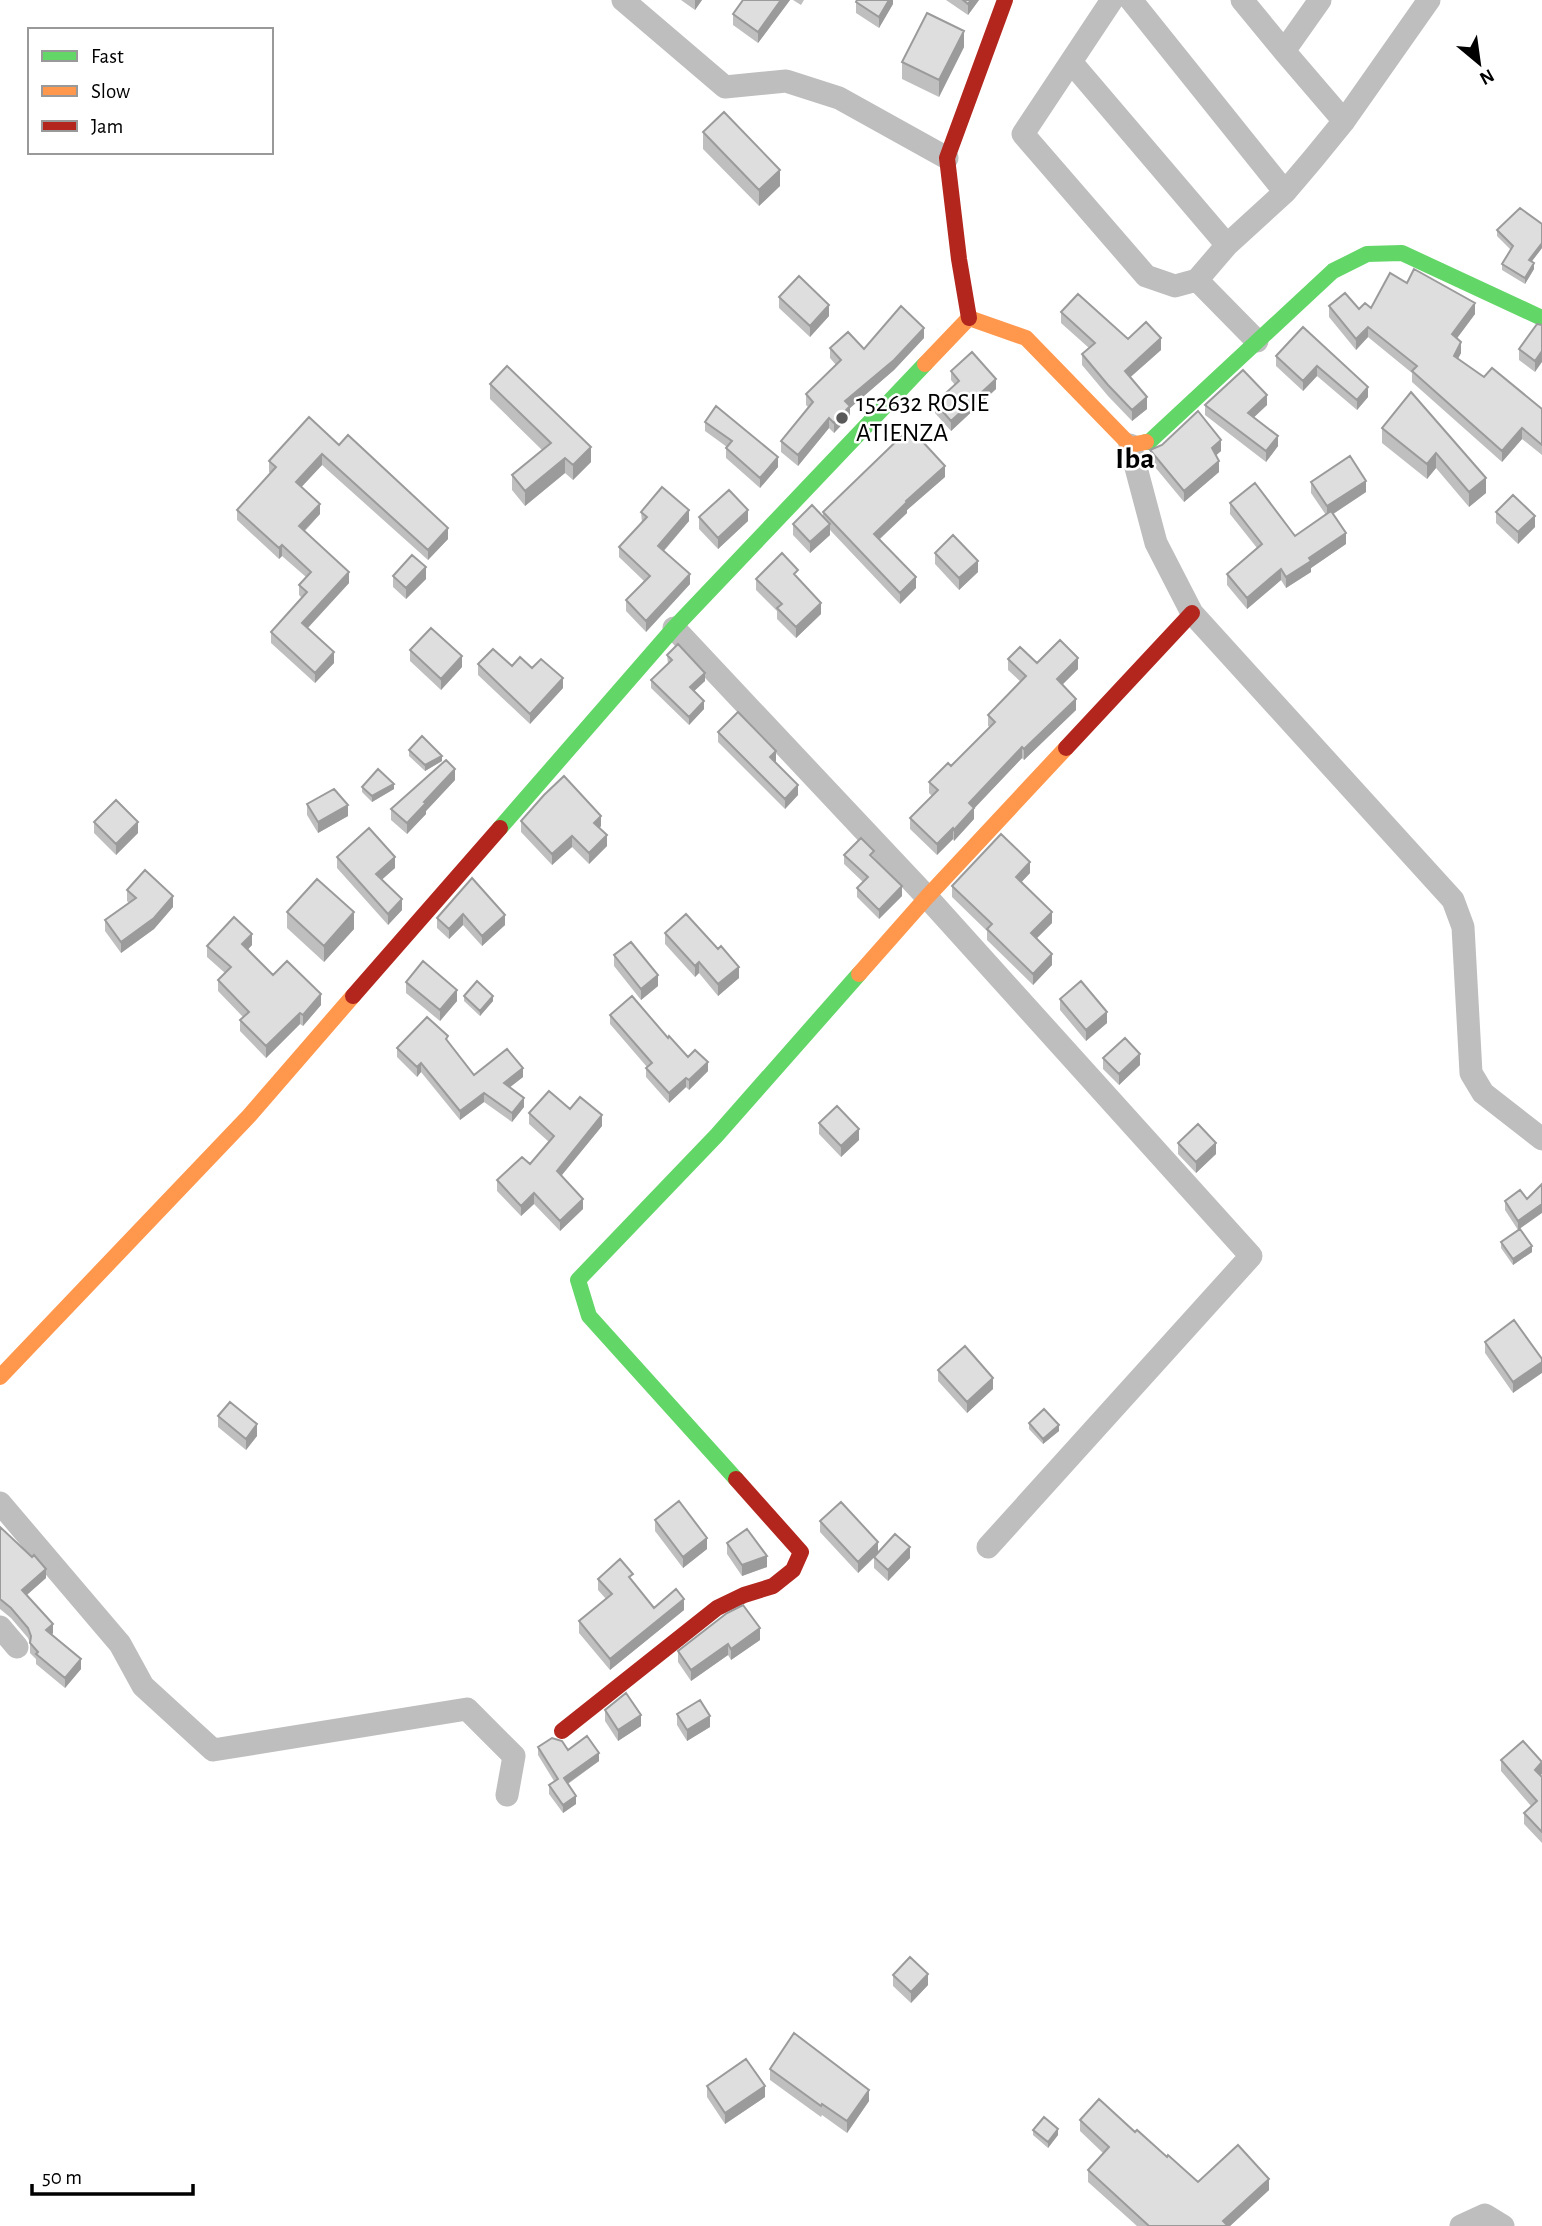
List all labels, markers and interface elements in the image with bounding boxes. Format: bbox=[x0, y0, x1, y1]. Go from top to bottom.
legend bbox=[28, 28, 273, 154]
north arrow bbox=[1444, 28, 1514, 98]
text: Fast bbox=[91, 46, 124, 67]
text: N bbox=[1476, 65, 1497, 88]
text: Slow bbox=[91, 81, 130, 102]
text: Jam bbox=[91, 116, 123, 137]
place label: 152632 ROSIE ATIENZA bbox=[856, 390, 989, 446]
marker: 152632 ROSIE ATIENZA bbox=[834, 410, 850, 426]
district label: Iba bbox=[1115, 444, 1155, 474]
scale bar bbox=[32, 2152, 192, 2196]
text: 50 m bbox=[42, 2167, 82, 2188]

